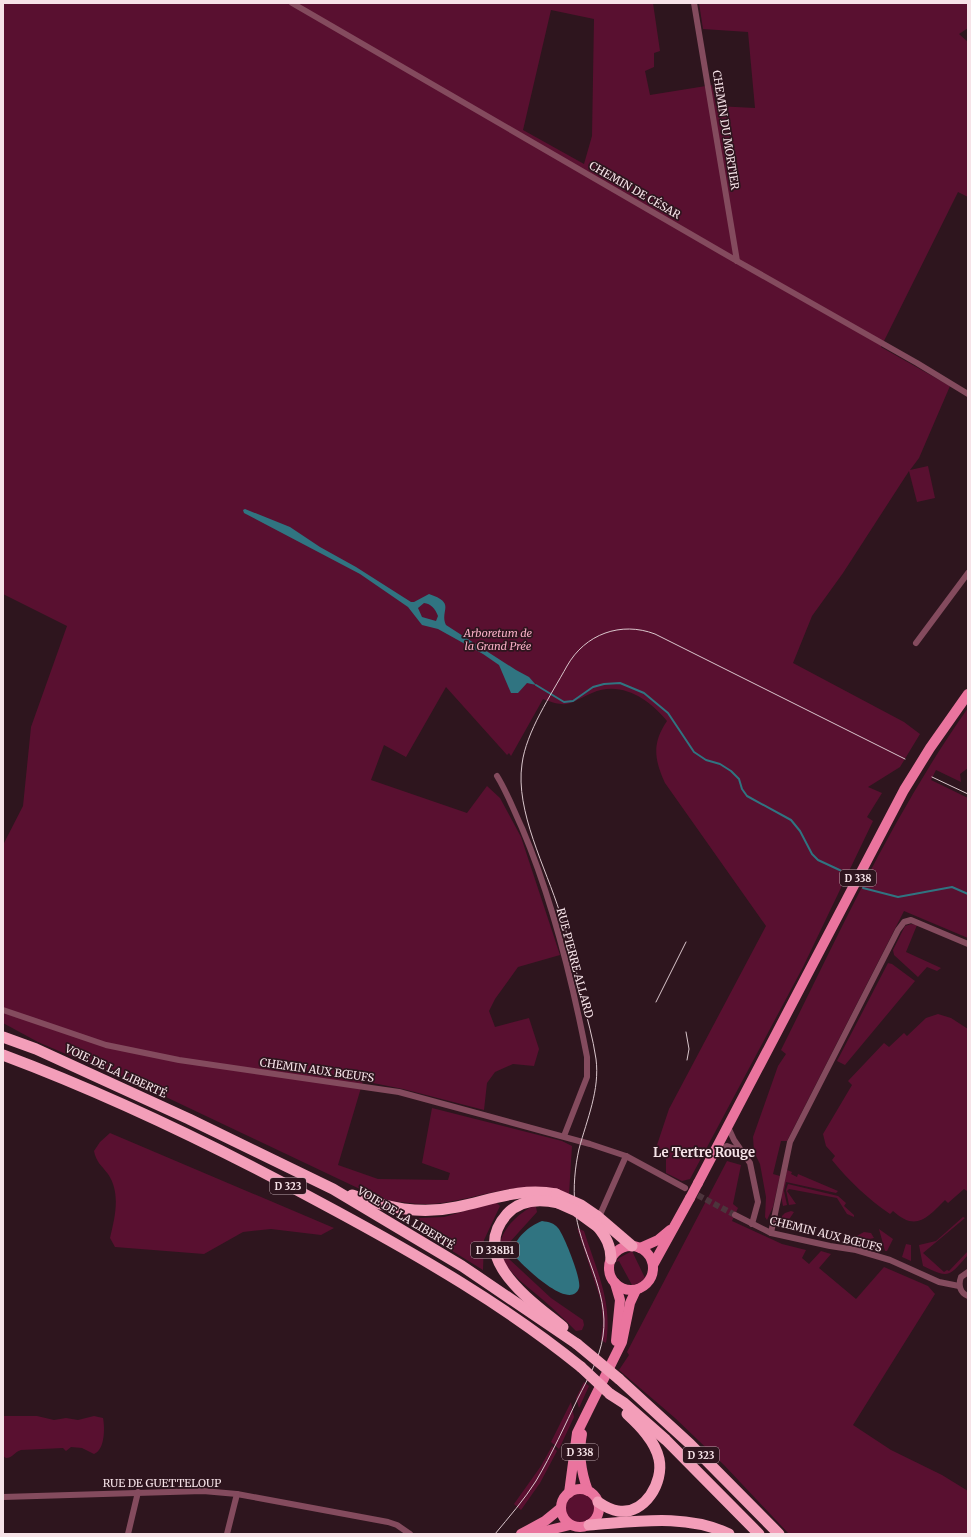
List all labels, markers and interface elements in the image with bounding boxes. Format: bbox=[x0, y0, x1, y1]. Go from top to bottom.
street label: CHEMIN DU MORTIER bbox=[710, 69, 742, 191]
street label: CHEMIN DE CÉSAR bbox=[587, 158, 683, 222]
park label: Arboretum de la Grand Prée bbox=[463, 626, 533, 653]
road number: D 338 bbox=[840, 870, 876, 886]
street label: RUE PIERRE ALLARD bbox=[554, 907, 596, 1019]
street label: VOIE DE LA LIBERTÉ bbox=[62, 1041, 169, 1101]
street label: CHEMIN AUX BŒUFS bbox=[259, 1055, 376, 1085]
district label: Le Tertre Rouge bbox=[653, 1144, 755, 1161]
road number: D 323 bbox=[270, 1178, 306, 1194]
street label: VOIE DE LA LIBERTÉ bbox=[354, 1183, 457, 1253]
street label: CHEMIN AUX BŒUFS bbox=[768, 1213, 884, 1255]
road number: D 338B1 bbox=[471, 1242, 519, 1258]
road number: D 338 bbox=[562, 1444, 598, 1460]
road number: D 323 bbox=[683, 1447, 719, 1463]
street label: RUE DE GUETTELOUP bbox=[103, 1476, 221, 1490]

